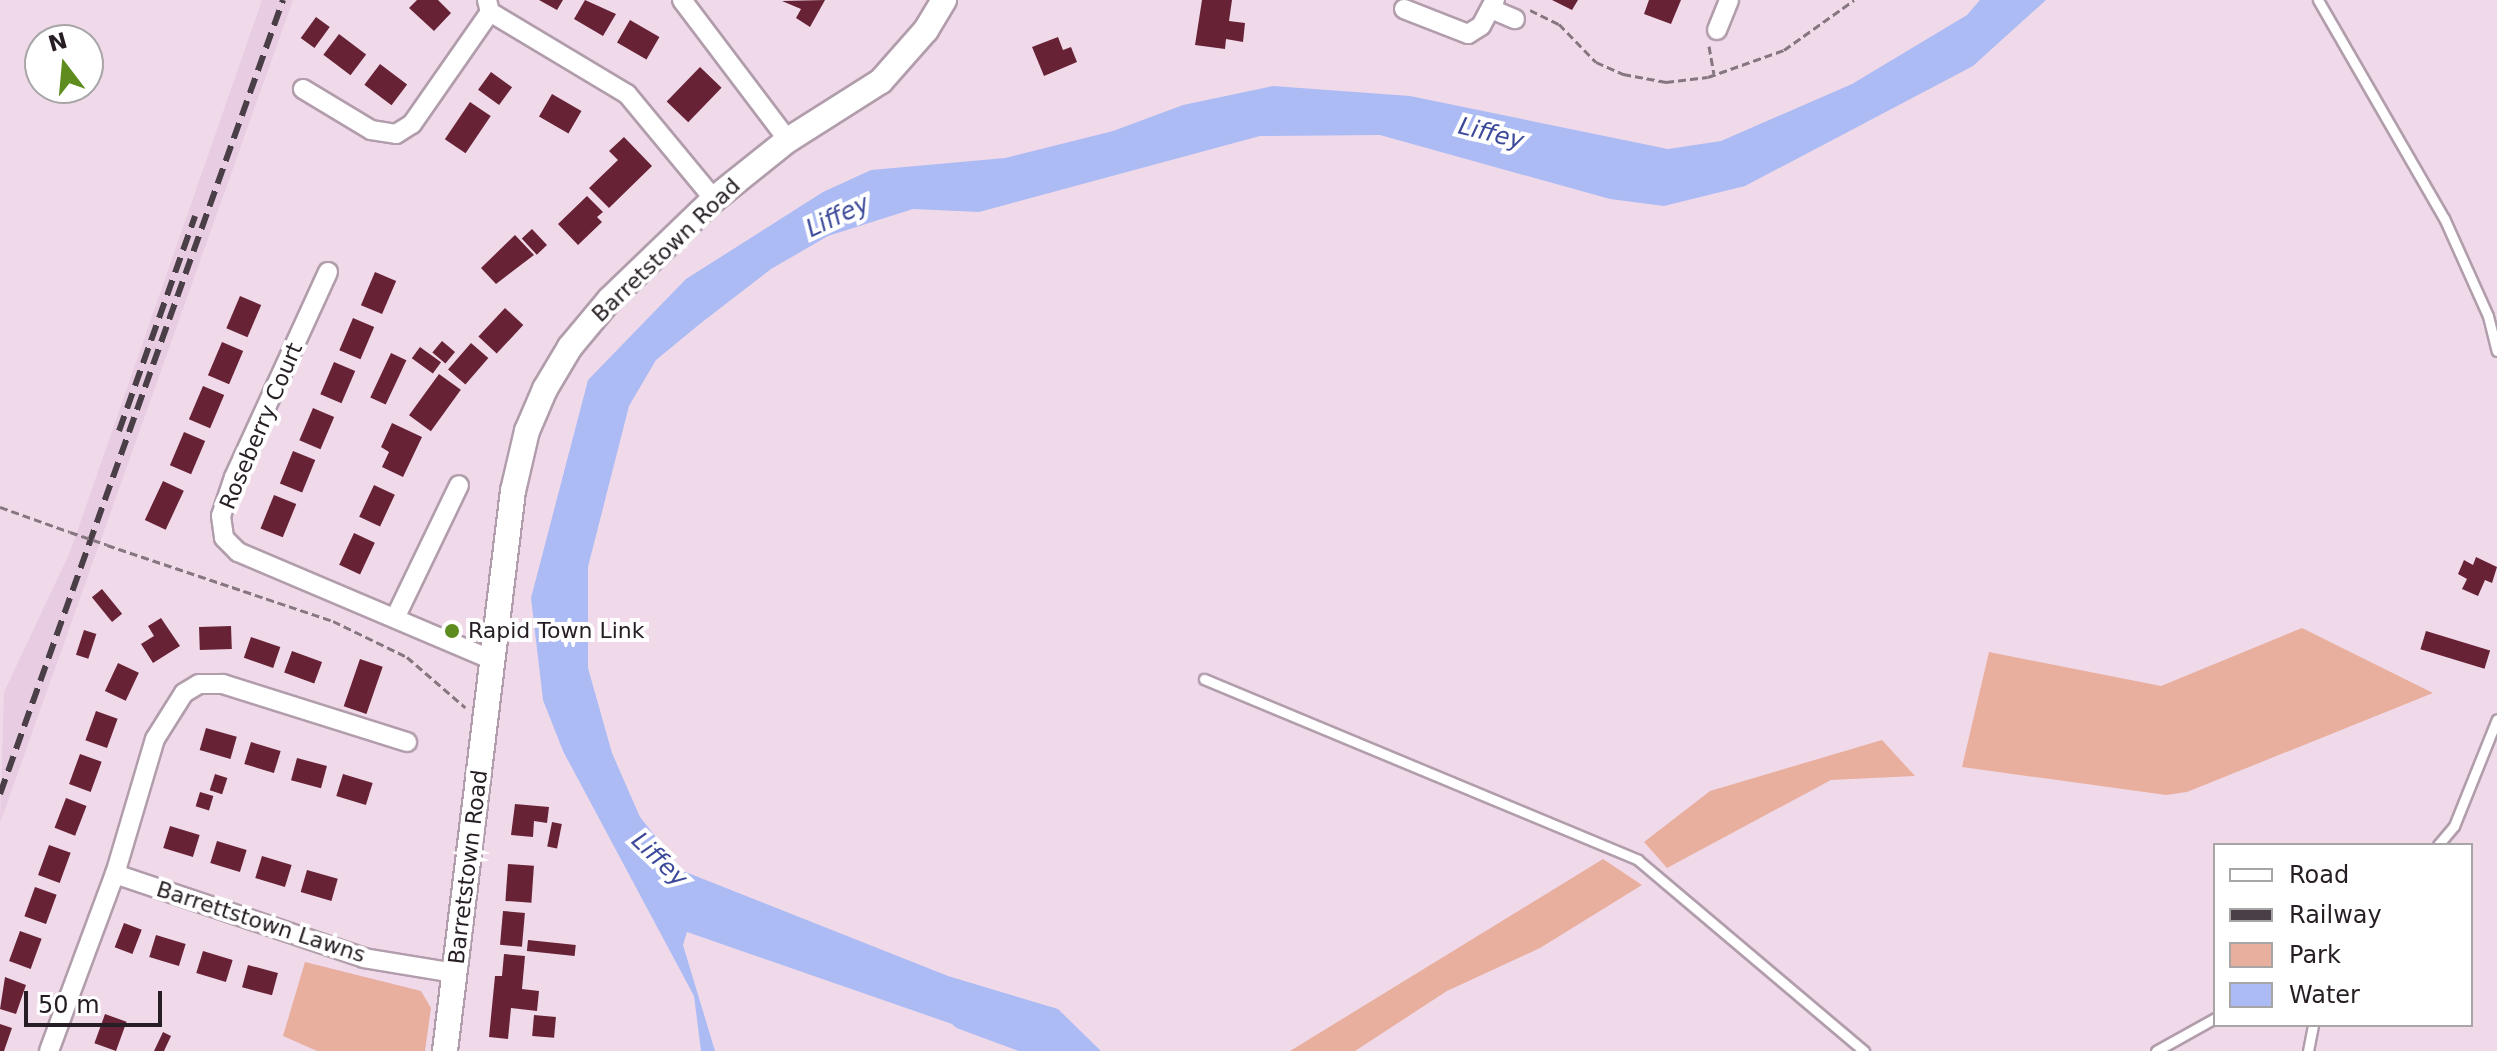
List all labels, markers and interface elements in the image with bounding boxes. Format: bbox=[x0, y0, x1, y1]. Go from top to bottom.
north arrow bbox=[24, 24, 104, 104]
text: N bbox=[45, 28, 70, 57]
water label: Liffey bbox=[1455, 112, 1527, 156]
street label: Barretstown Road bbox=[586, 173, 746, 327]
water label: Liffey bbox=[802, 190, 874, 244]
street label: Roseberry Court bbox=[214, 339, 308, 513]
place label: Rapid Town Link bbox=[468, 618, 644, 644]
marker: Rapid Town Link bbox=[443, 622, 461, 640]
street label: Barretstown Road bbox=[443, 768, 493, 966]
water label: Liffey bbox=[625, 827, 693, 893]
legend bbox=[2213, 843, 2473, 1027]
text: Road bbox=[2289, 861, 2349, 889]
street label: Barrettstown Lawns bbox=[153, 876, 369, 968]
text: Railway bbox=[2289, 901, 2382, 929]
text: Park bbox=[2289, 941, 2341, 969]
scale bar bbox=[28, 975, 166, 1025]
text: Water bbox=[2289, 981, 2360, 1009]
text: 50 m bbox=[38, 991, 100, 1019]

